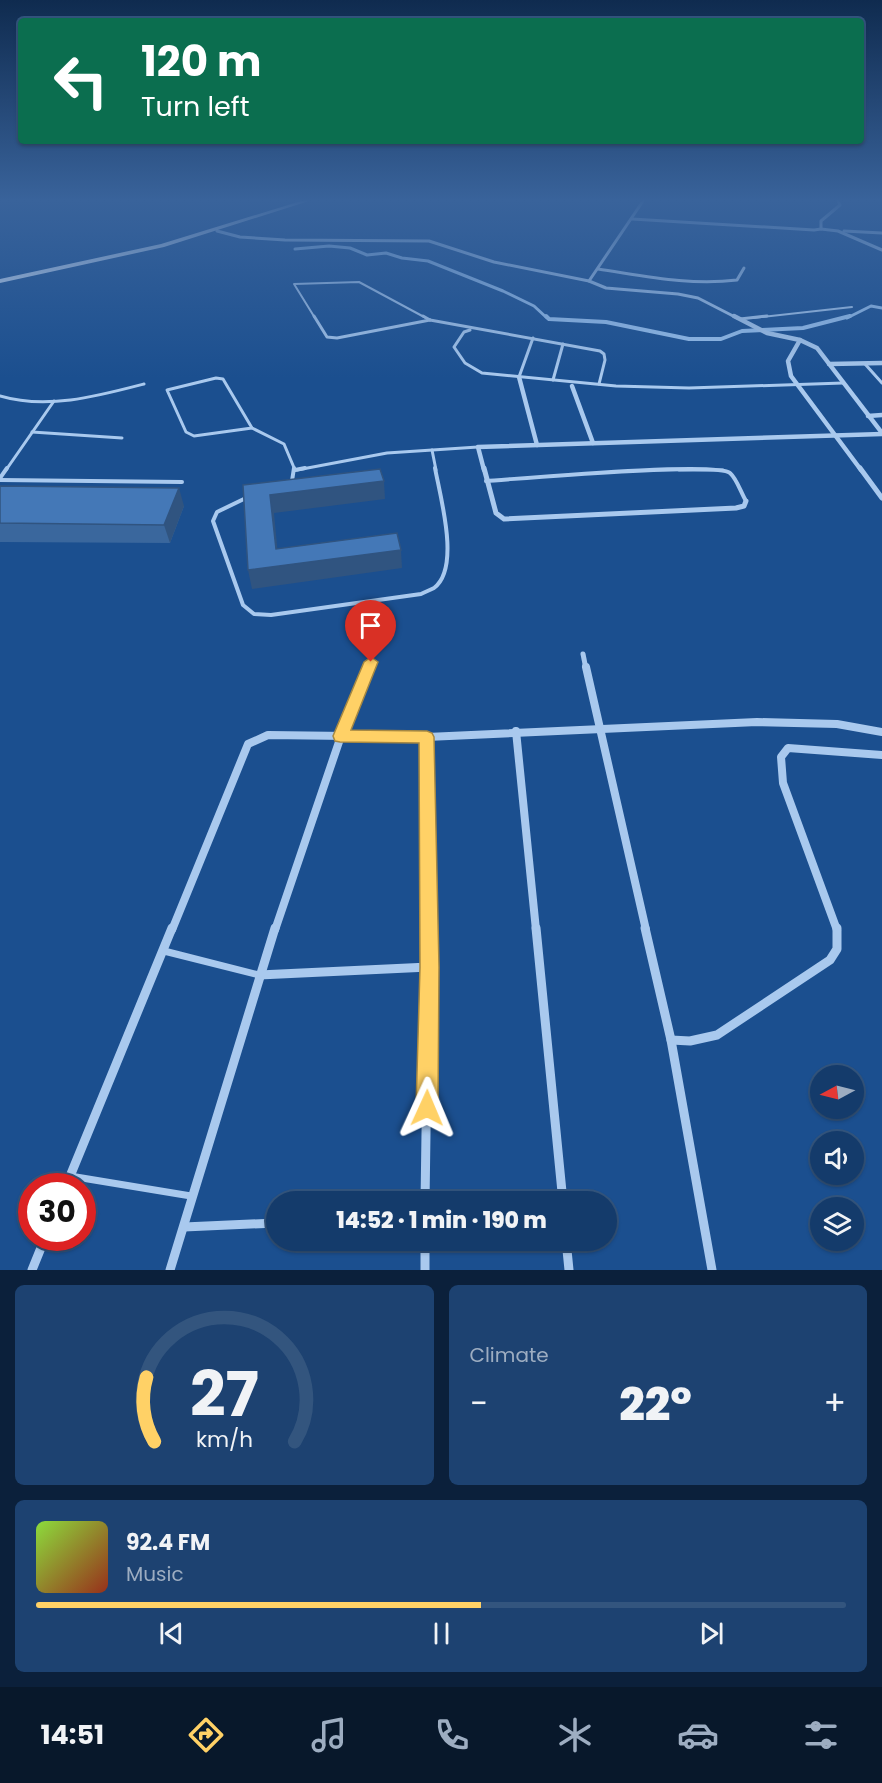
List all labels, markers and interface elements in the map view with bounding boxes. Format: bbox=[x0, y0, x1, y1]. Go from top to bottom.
text: 120 m bbox=[141, 32, 262, 91]
icon: left bbox=[42, 42, 120, 120]
text: Turn left bbox=[141, 88, 250, 125]
pin bbox=[345, 600, 396, 662]
icon: arrive bbox=[354, 609, 387, 642]
north arrow bbox=[810, 1065, 864, 1119]
map controls bbox=[810, 1065, 864, 1251]
position arrow bbox=[395, 1076, 459, 1140]
button: sound bbox=[810, 1131, 864, 1185]
speed limit sign: 30 bbox=[18, 1173, 96, 1251]
button: layers bbox=[810, 1197, 864, 1251]
text: 14:52 · 1 min · 190 m bbox=[336, 1205, 547, 1236]
text: Climate bbox=[470, 1341, 549, 1369]
text: 27 bbox=[190, 1350, 259, 1438]
text: 22° bbox=[619, 1373, 692, 1436]
text: − bbox=[470, 1380, 488, 1427]
text: + bbox=[823, 1380, 846, 1427]
text: km/h bbox=[196, 1424, 253, 1455]
text: 92.4 FM bbox=[126, 1527, 210, 1558]
text: Music bbox=[126, 1560, 184, 1588]
icon: previous bbox=[155, 1617, 188, 1650]
icon: pause bbox=[425, 1617, 458, 1650]
icon: next bbox=[695, 1617, 728, 1650]
icon: directions bbox=[185, 1714, 227, 1756]
icon: music bbox=[308, 1714, 350, 1756]
icon: phone bbox=[431, 1714, 473, 1756]
icon: climate bbox=[554, 1714, 596, 1756]
icon: car bbox=[677, 1714, 719, 1756]
icon: filters bbox=[800, 1714, 842, 1756]
text: 14:51 bbox=[40, 1716, 104, 1753]

